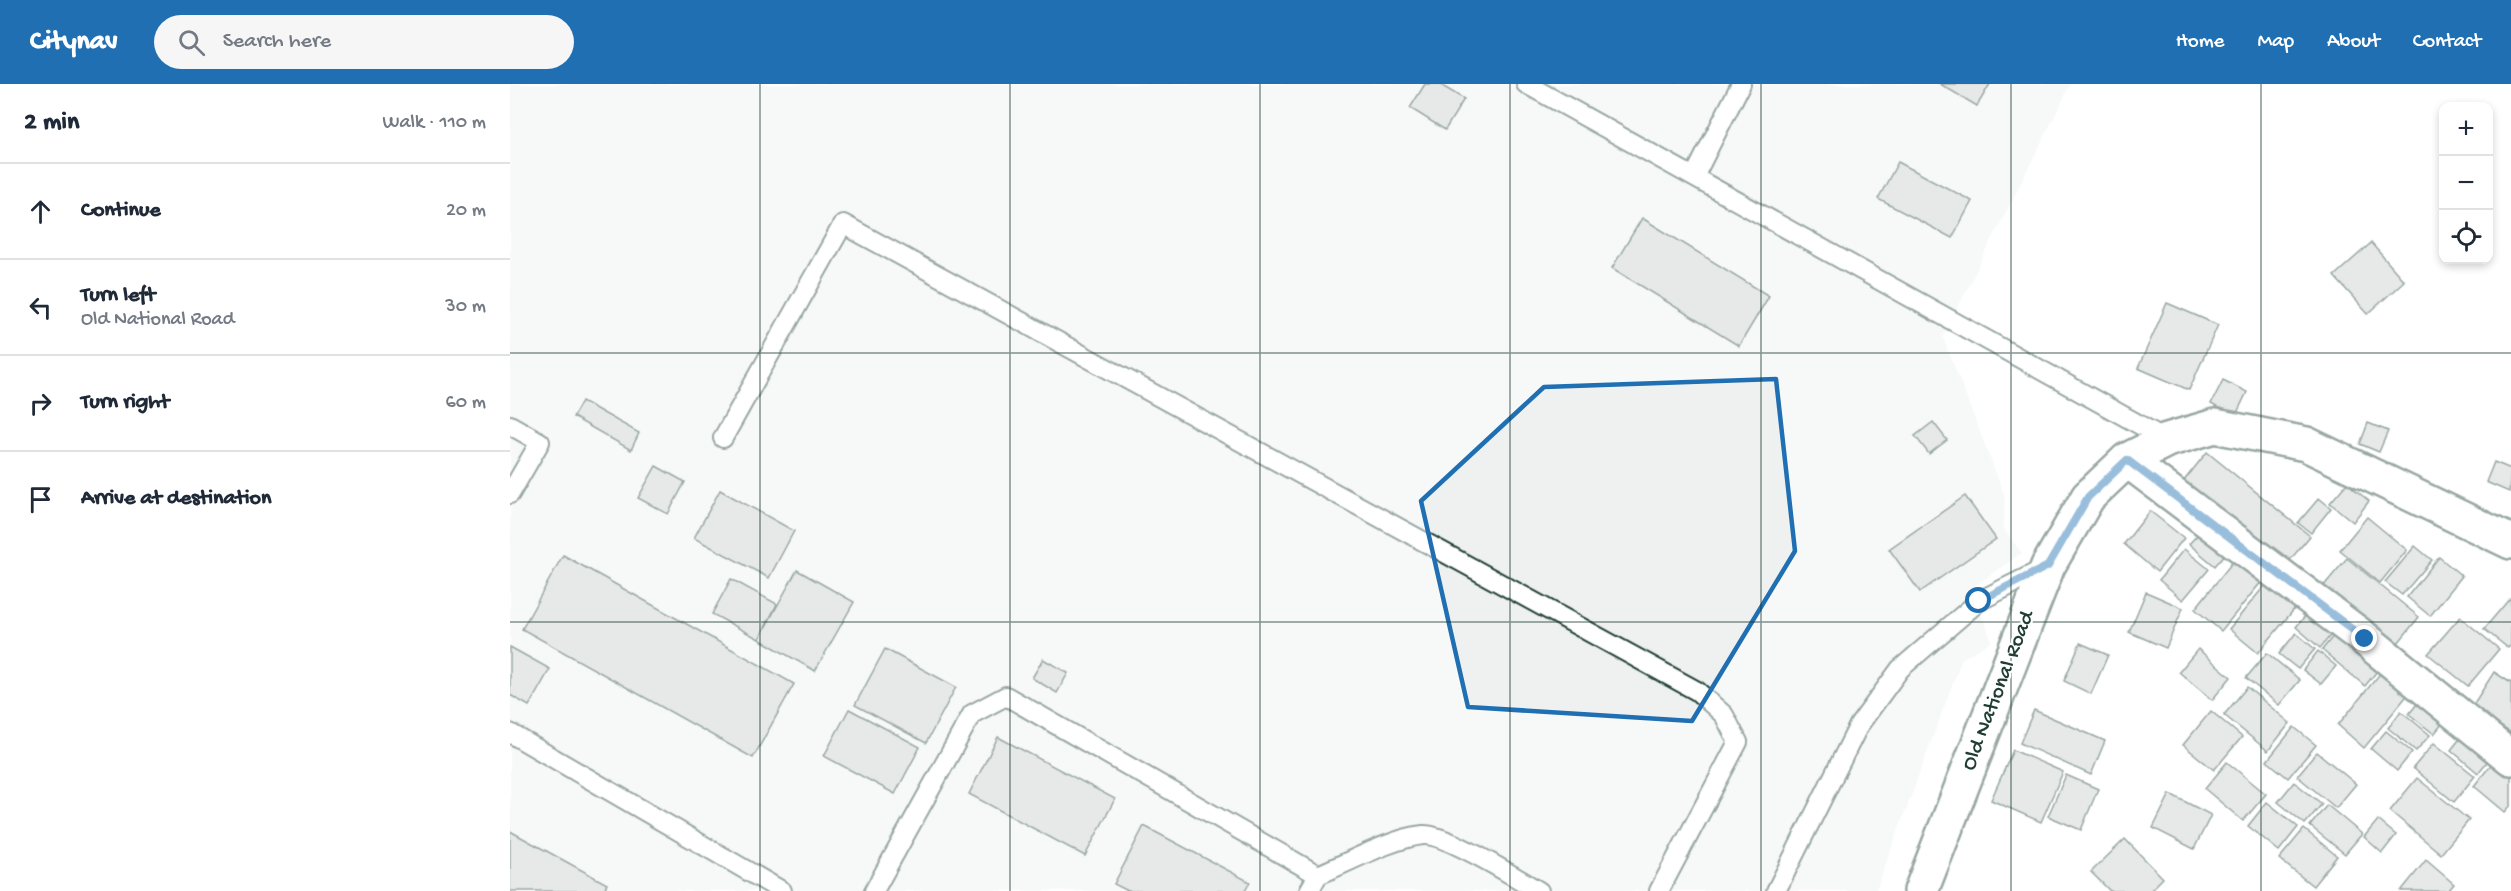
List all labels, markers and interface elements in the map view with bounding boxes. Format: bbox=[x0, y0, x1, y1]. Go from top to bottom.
search box bbox=[154, 15, 574, 69]
text: Citynav bbox=[30, 26, 118, 59]
icon: search bbox=[175, 26, 208, 59]
text: Search here bbox=[223, 29, 331, 55]
text: Home bbox=[2176, 30, 2224, 55]
text: Map bbox=[2257, 30, 2294, 55]
text: About bbox=[2327, 30, 2380, 55]
text: Contact bbox=[2413, 30, 2481, 55]
map controls bbox=[2439, 102, 2493, 264]
button: + bbox=[2439, 102, 2493, 156]
text: 2 min bbox=[24, 108, 79, 139]
text: Walk · 110 m bbox=[382, 112, 486, 135]
button: − bbox=[2439, 156, 2493, 210]
icon: ahead bbox=[24, 195, 57, 228]
text: Continue bbox=[81, 198, 161, 224]
text: 20 m bbox=[446, 200, 486, 223]
button: locate bbox=[2439, 210, 2493, 264]
text: Turn left bbox=[81, 283, 155, 309]
icon: left bbox=[24, 291, 57, 324]
text: 30 m bbox=[445, 296, 486, 319]
text: Old National Road bbox=[81, 309, 234, 332]
icon: right bbox=[24, 387, 57, 420]
text: Turn right bbox=[81, 390, 169, 416]
text: 60 m bbox=[446, 392, 486, 415]
icon: arrive bbox=[24, 483, 57, 516]
text: Arrive at destination bbox=[81, 486, 271, 512]
route start bbox=[1965, 587, 1991, 613]
street label: Old National Road bbox=[1957, 606, 2042, 774]
route end bbox=[2351, 625, 2377, 651]

